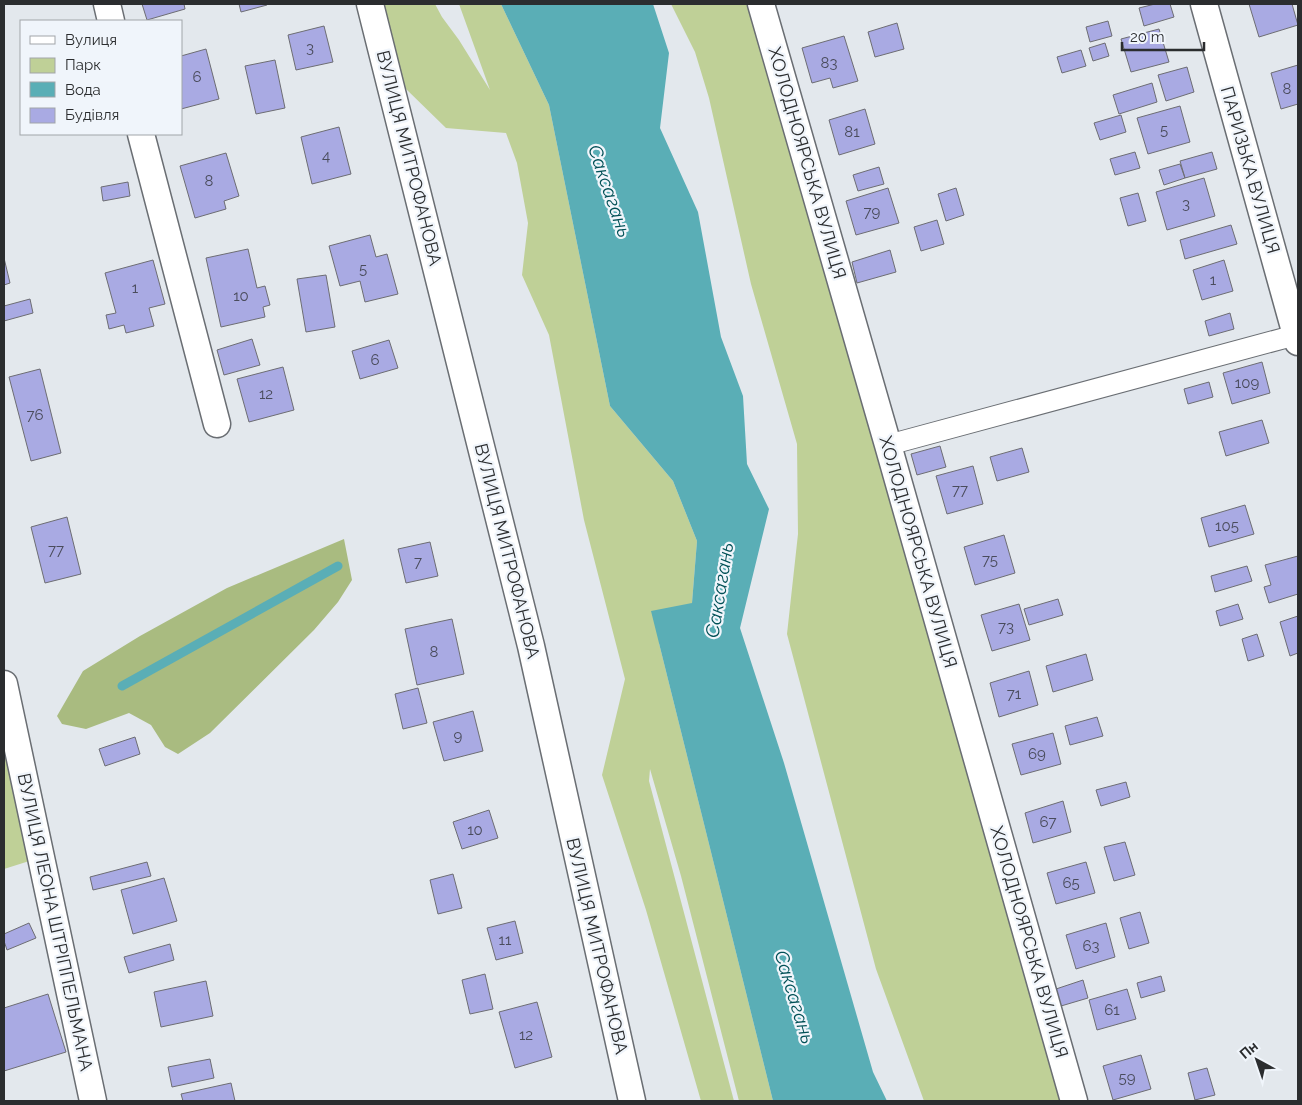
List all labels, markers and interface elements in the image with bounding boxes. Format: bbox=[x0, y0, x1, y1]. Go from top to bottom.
legend bbox=[20, 20, 182, 135]
scale bar bbox=[1122, 20, 1204, 52]
text: 20 m bbox=[1130, 28, 1165, 46]
text: Вулиця bbox=[65, 31, 117, 49]
house number: 3 bbox=[306, 39, 314, 57]
street label: ХОЛОДНОЯРСЬКА ВУЛИЦЯ bbox=[764, 45, 851, 281]
street label: ВУЛИЦЯ МИТРОФАНОВА bbox=[373, 48, 446, 268]
house number: 83 bbox=[821, 54, 837, 72]
text: Парк bbox=[65, 56, 101, 74]
house number: 6 bbox=[192, 68, 202, 86]
house number: 8 bbox=[1283, 80, 1292, 98]
text: Вода bbox=[65, 81, 101, 99]
street label: ПАРИЗЬКА ВУЛИЦЯ bbox=[1217, 84, 1284, 256]
text: Будівля bbox=[65, 106, 119, 124]
house number: 5 bbox=[1160, 121, 1168, 139]
house number: 81 bbox=[844, 123, 860, 141]
water label: Саксагань bbox=[584, 142, 636, 240]
house number: 4 bbox=[322, 147, 330, 165]
house number: 8 bbox=[205, 172, 214, 190]
house number: 3 bbox=[1182, 195, 1190, 213]
house number: 79 bbox=[864, 203, 881, 221]
house number: 5 bbox=[359, 260, 367, 278]
house number: 1 bbox=[1210, 271, 1217, 289]
house number: 1 bbox=[132, 279, 139, 297]
house number: 10 bbox=[233, 287, 249, 305]
house number: 6 bbox=[370, 351, 380, 369]
house number: 109 bbox=[1235, 374, 1259, 392]
house number: 12 bbox=[259, 385, 273, 403]
house number: 76 bbox=[26, 406, 44, 424]
street label: ХОЛОДНОЯРСЬКА ВУЛИЦЯ bbox=[875, 434, 962, 670]
street label: ВУЛИЦЯ МИТРОФАНОВА bbox=[471, 441, 544, 661]
house number: 77 bbox=[952, 481, 968, 499]
house number: 105 bbox=[1215, 517, 1239, 535]
house number: 77 bbox=[48, 541, 64, 559]
water label: Саксагань bbox=[701, 541, 737, 639]
house number: 75 bbox=[982, 551, 998, 569]
house number: 7 bbox=[414, 553, 422, 571]
house number: 73 bbox=[998, 618, 1014, 636]
house number: 8 bbox=[430, 643, 439, 661]
house number: 71 bbox=[1007, 685, 1022, 703]
house number: 9 bbox=[454, 727, 463, 745]
house number: 69 bbox=[1028, 745, 1046, 763]
street label: ВУЛИЦЯ ЛЕОНА ШТРІППЕЛЬМАНА bbox=[14, 771, 97, 1073]
house number: 67 bbox=[1039, 813, 1057, 831]
house number: 10 bbox=[467, 821, 483, 839]
street label: ХОЛОДНОЯРСЬКА ВУЛИЦЯ bbox=[986, 824, 1073, 1060]
street label: ВУЛИЦЯ МИТРОФАНОВА bbox=[562, 836, 633, 1056]
house number: 65 bbox=[1062, 874, 1080, 892]
house number: 11 bbox=[499, 931, 512, 949]
house number: 63 bbox=[1082, 937, 1100, 955]
water label: Саксагань bbox=[770, 948, 820, 1046]
house number: 61 bbox=[1104, 1001, 1120, 1019]
house number: 12 bbox=[519, 1026, 533, 1044]
north arrow bbox=[1232, 1035, 1282, 1085]
text: Пн bbox=[1236, 1038, 1261, 1062]
house number: 59 bbox=[1119, 1069, 1136, 1087]

